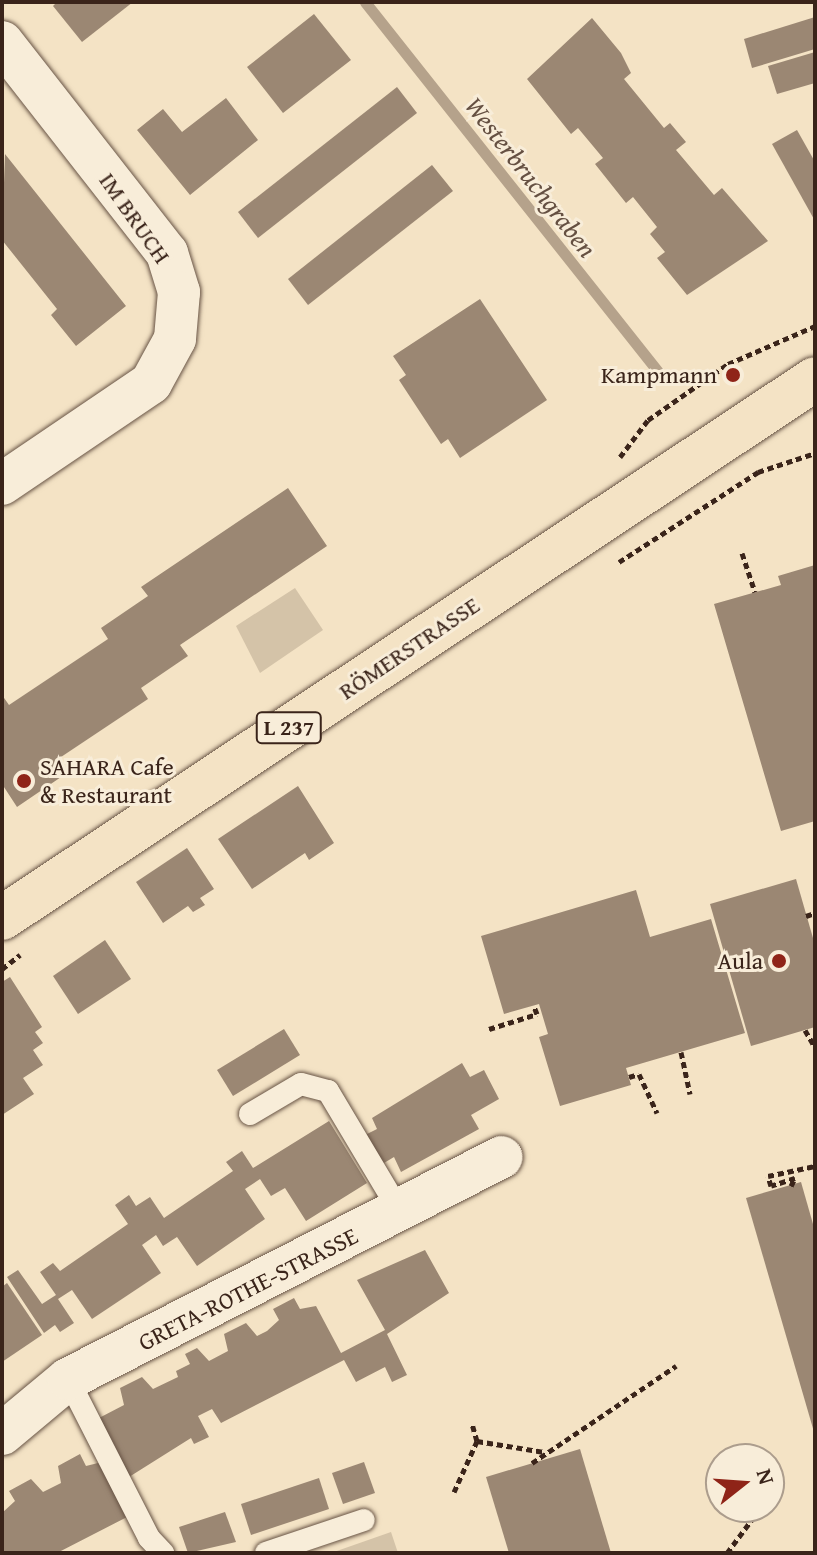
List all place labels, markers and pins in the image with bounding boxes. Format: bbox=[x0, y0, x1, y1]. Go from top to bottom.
place label: Kampmann bbox=[601, 361, 717, 389]
marker: Kampmann bbox=[724, 366, 742, 384]
place label: SAHARA Cafe & Restaurant bbox=[40, 753, 174, 809]
marker: SAHARA Cafe & Restaurant bbox=[15, 772, 33, 790]
place label: Aula bbox=[717, 947, 763, 975]
marker: Aula bbox=[770, 952, 788, 970]

